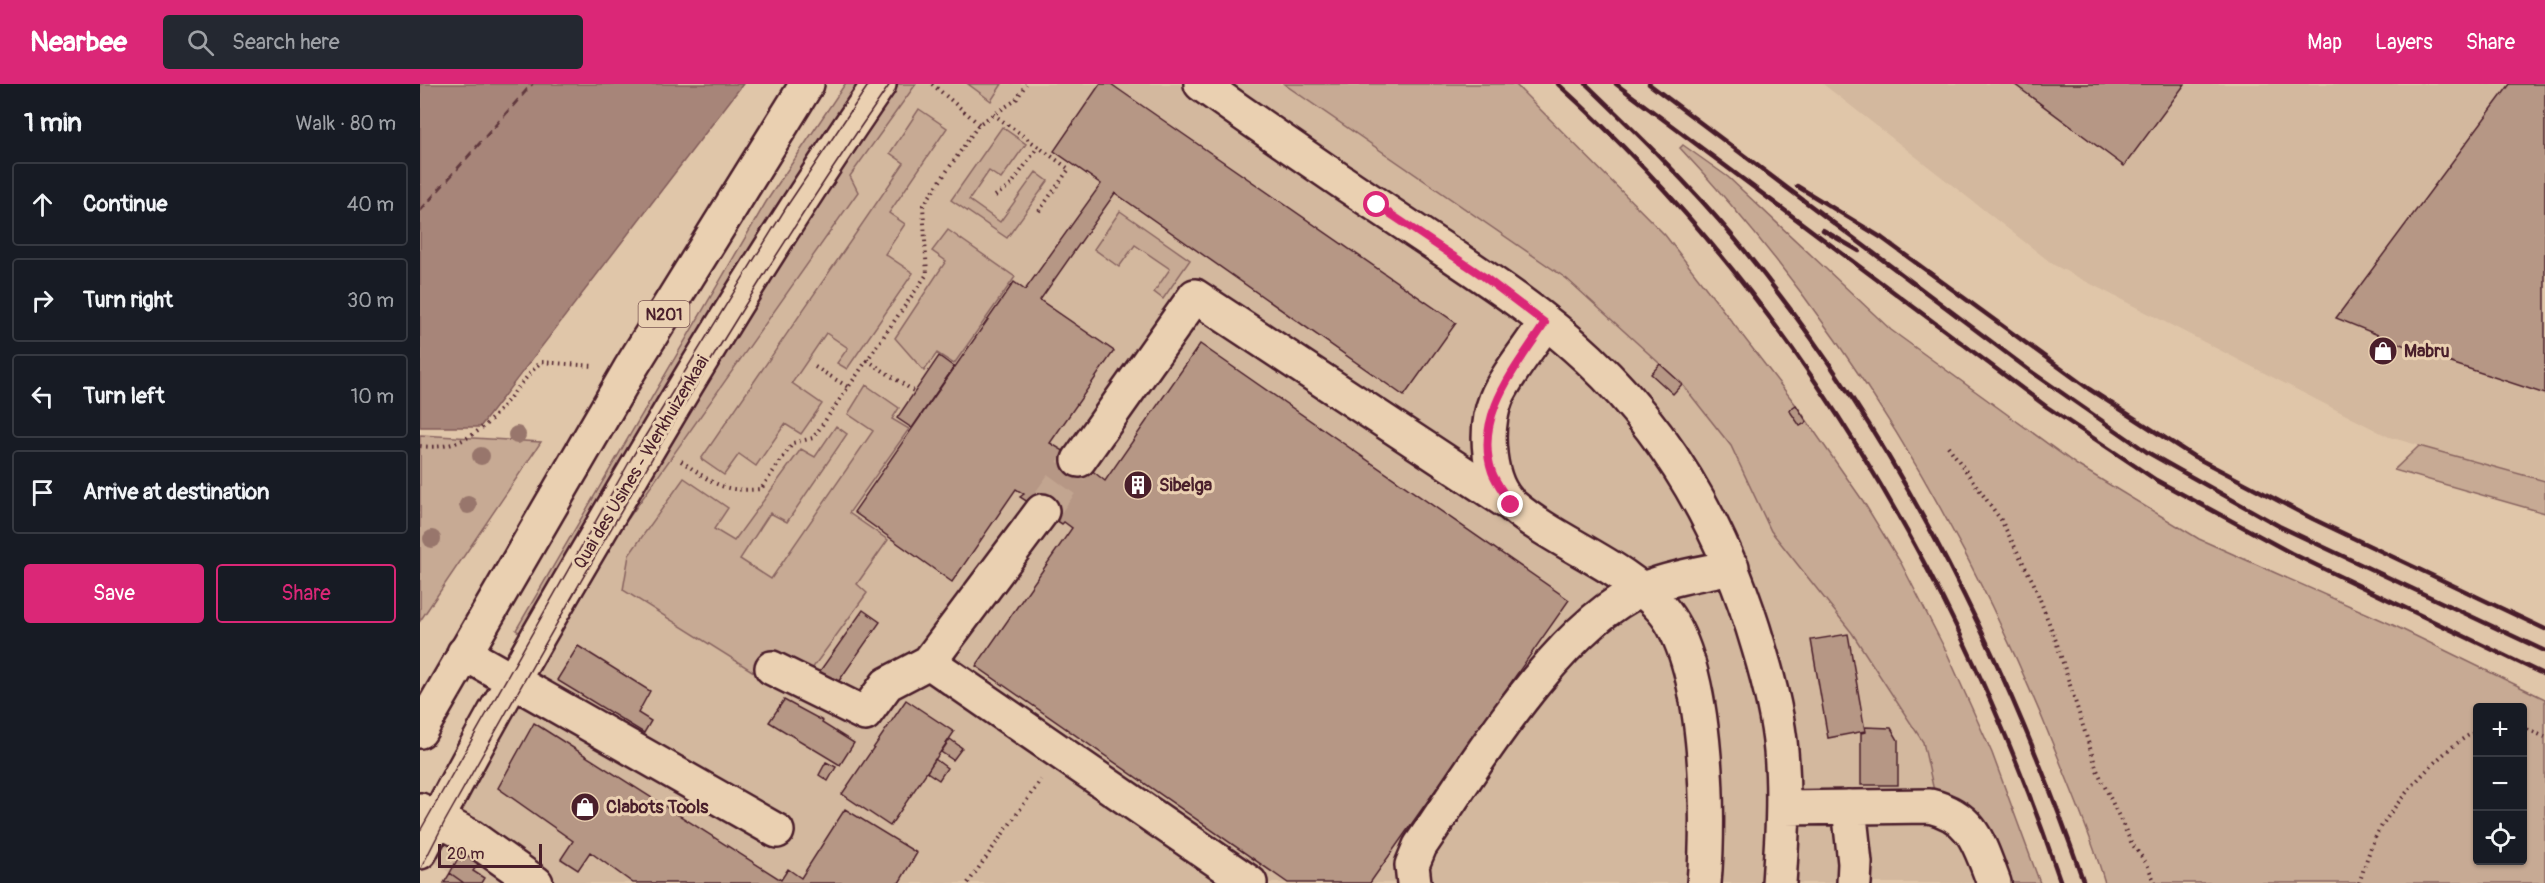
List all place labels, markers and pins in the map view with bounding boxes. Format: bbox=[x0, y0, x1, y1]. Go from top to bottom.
shop icon: Mabru bbox=[2367, 335, 2399, 367]
place label: Mabru bbox=[2404, 340, 2450, 363]
building icon: Sibelga bbox=[1122, 469, 1154, 501]
place label: Sibelga bbox=[1159, 474, 1213, 497]
shop icon: Clabots Tools bbox=[569, 791, 601, 823]
place label: Clabots Tools bbox=[606, 796, 709, 819]

